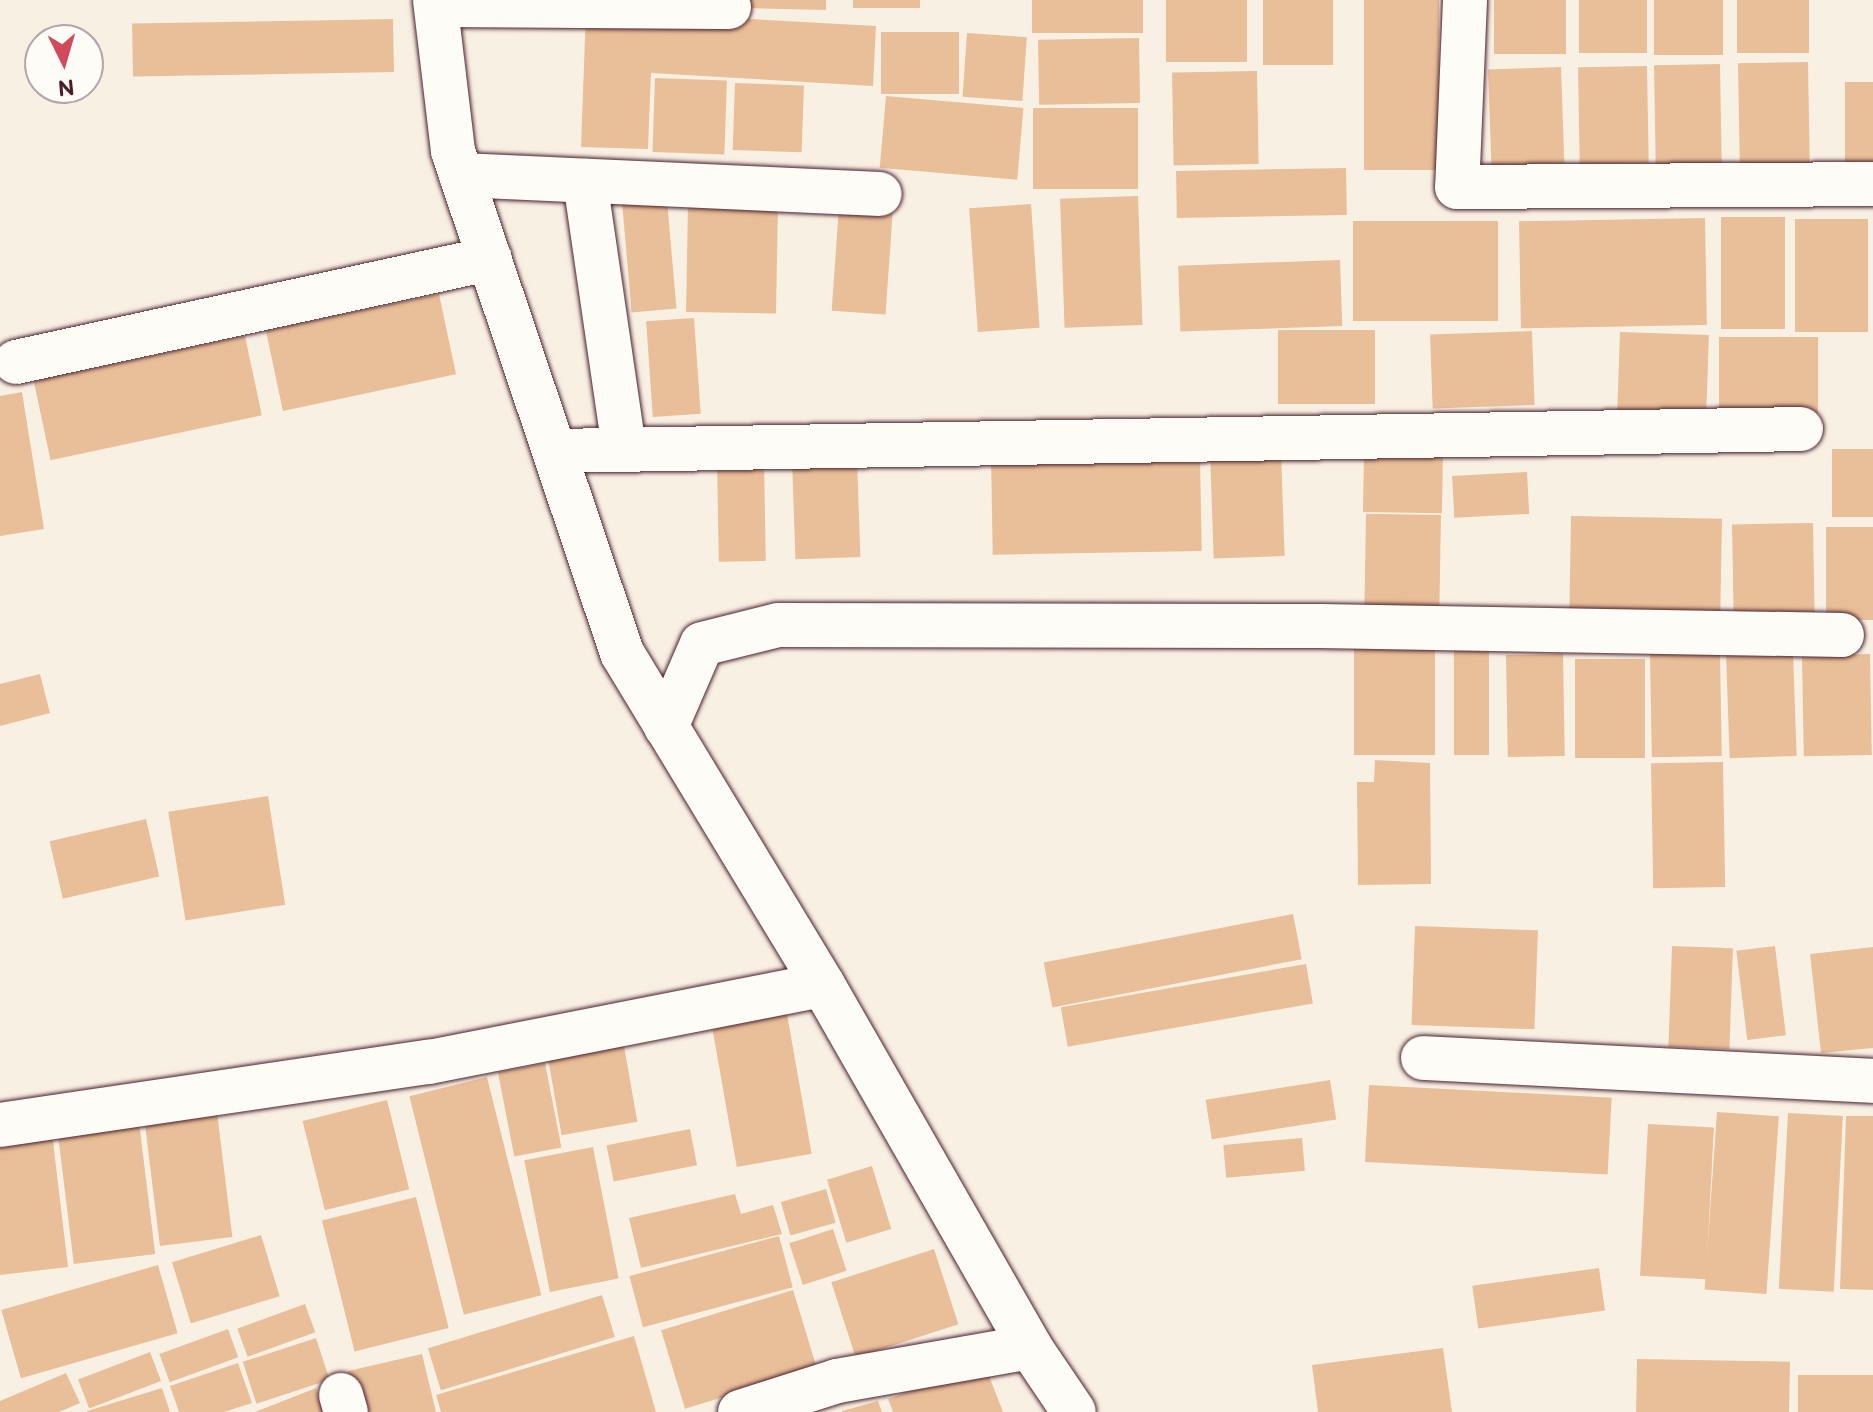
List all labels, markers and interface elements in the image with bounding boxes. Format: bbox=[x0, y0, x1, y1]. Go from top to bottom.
north arrow bbox=[24, 24, 104, 104]
text: N bbox=[57, 72, 75, 101]

